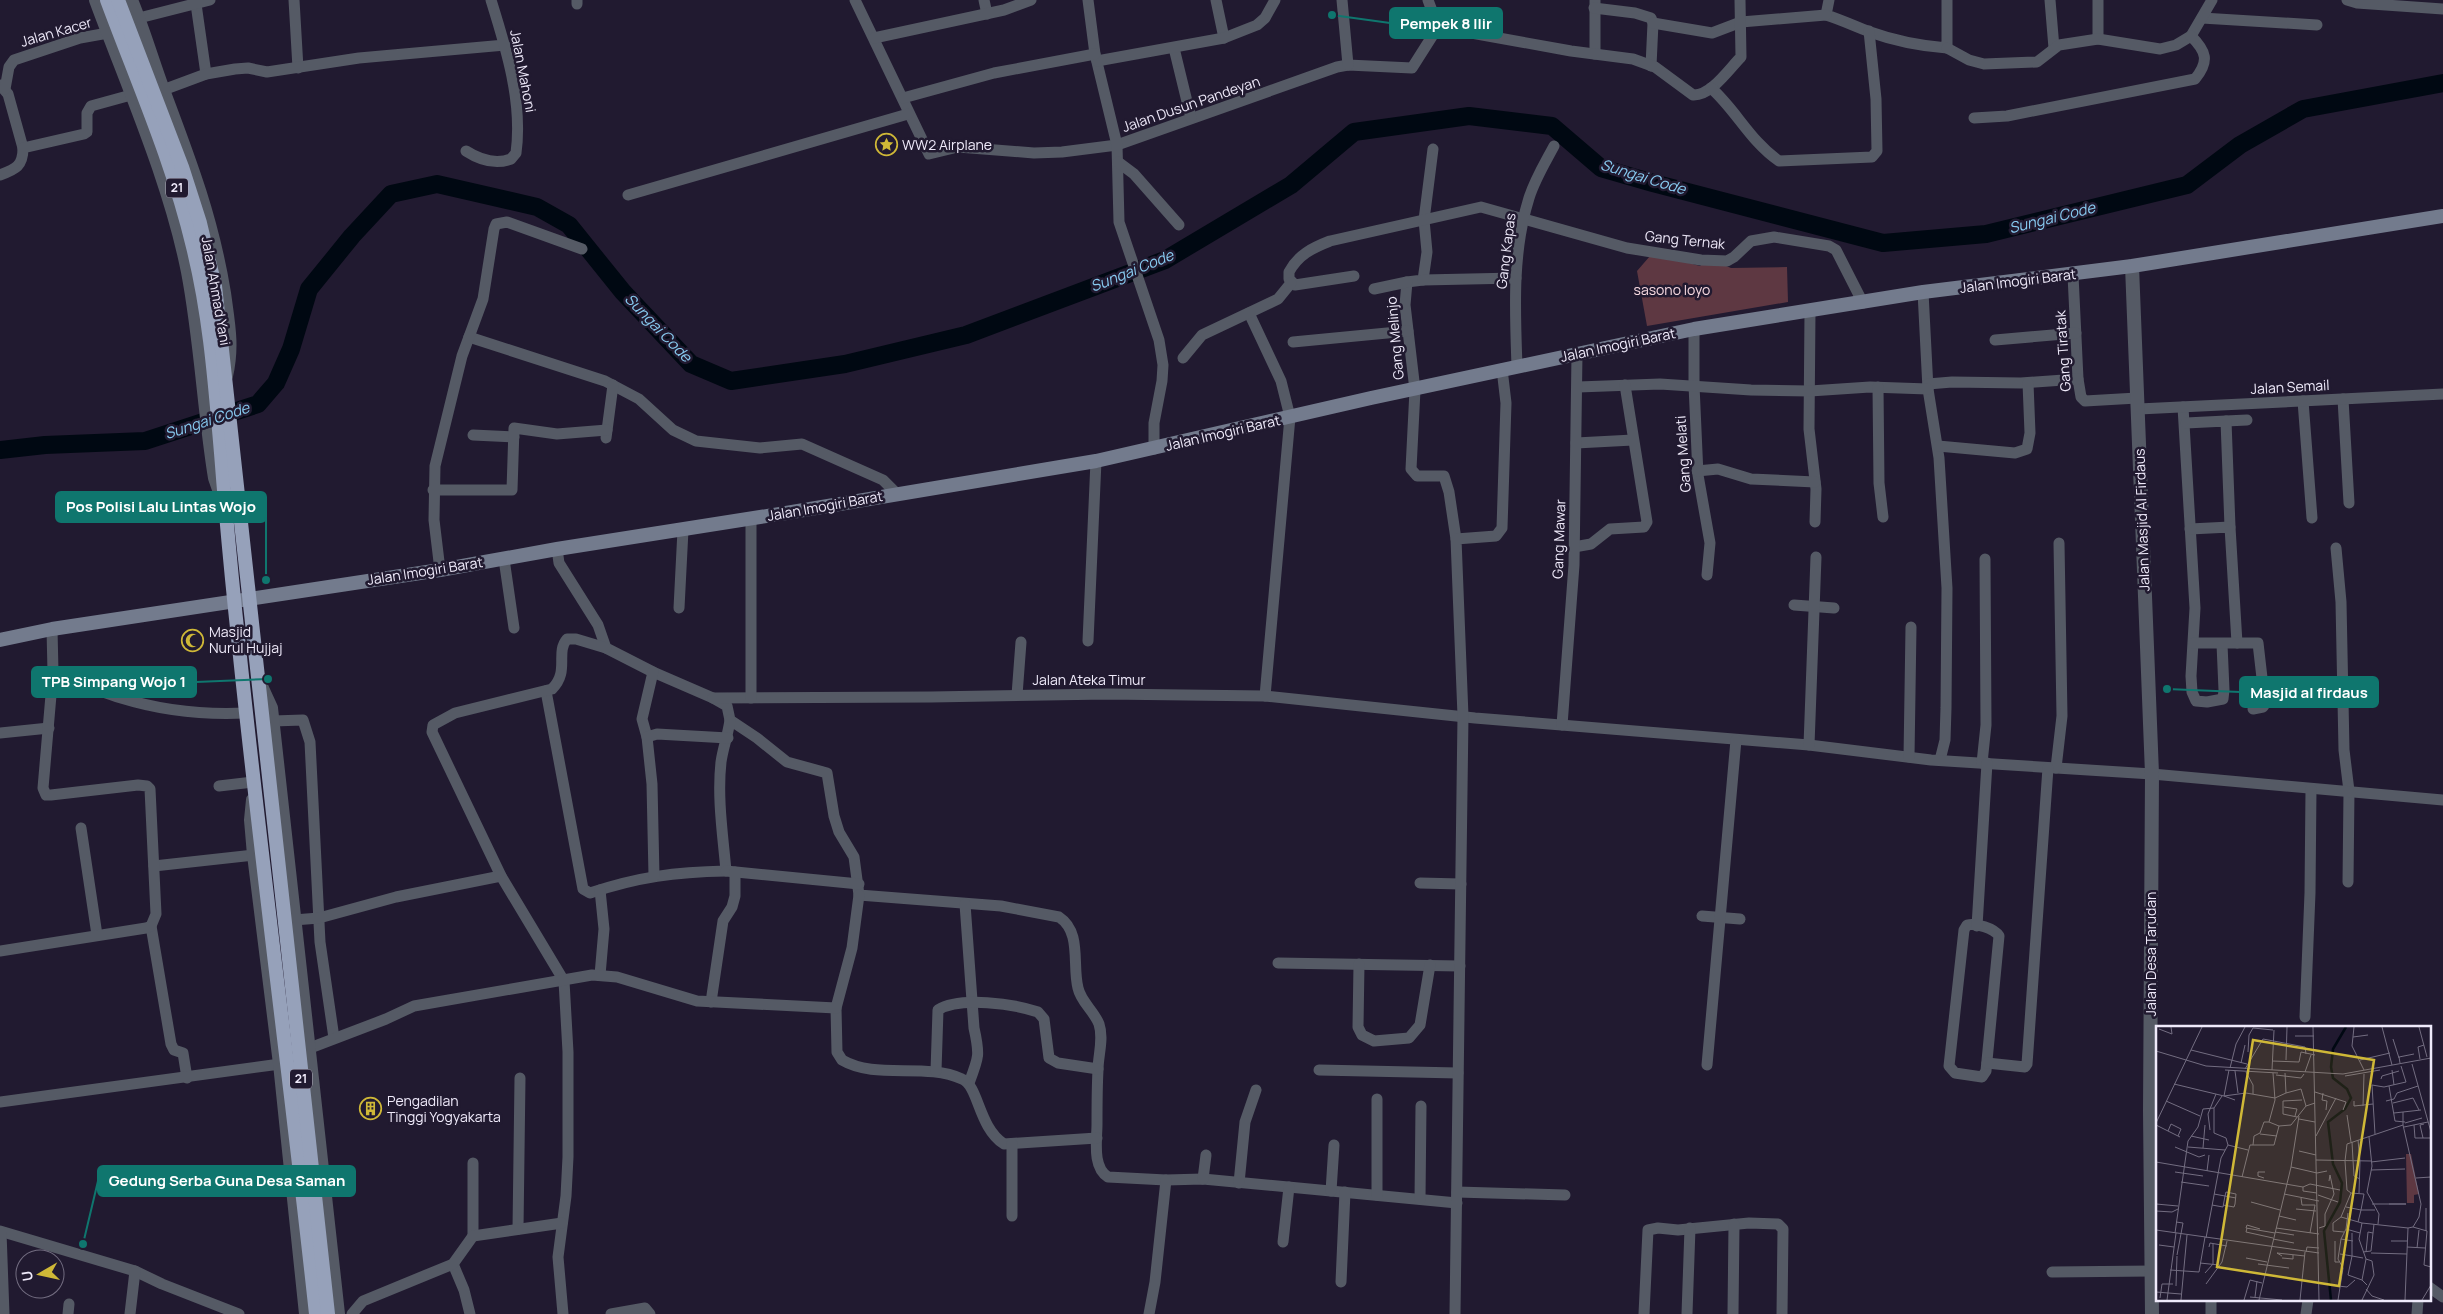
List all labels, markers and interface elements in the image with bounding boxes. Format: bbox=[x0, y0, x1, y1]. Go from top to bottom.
callout: Pempek 8 Ilir bbox=[1390, 8, 1502, 38]
street label: Jalan Kacer bbox=[18, 12, 94, 51]
text: Pempek 8 Ilir bbox=[1400, 13, 1492, 34]
street label: Jalan Mahoni bbox=[506, 28, 541, 114]
street label: Jalan Dusun Pandeyan bbox=[1119, 71, 1262, 136]
place icon: WW2 Airplane bbox=[874, 133, 898, 157]
place label: WW2 Airplane bbox=[902, 135, 992, 154]
water label: Sungai Code bbox=[1598, 154, 1689, 200]
road number: 21 bbox=[166, 178, 188, 198]
water label: Sungai Code bbox=[2007, 196, 2098, 238]
street label: Gang Kapas bbox=[1491, 212, 1520, 290]
street label: Gang Ternak bbox=[1644, 226, 1727, 253]
street label: Jalan Ahmad Yani bbox=[198, 235, 235, 347]
water label: Sungai Code bbox=[1087, 244, 1178, 297]
street label: Jalan Imogiri Barat bbox=[1959, 264, 2078, 297]
park label: sasono loyo bbox=[1634, 280, 1710, 299]
water label: Sungai Code bbox=[620, 289, 697, 367]
street label: Gang Melinjo bbox=[1381, 296, 1408, 381]
street label: Gang Tiratak bbox=[2050, 309, 2075, 392]
street label: Jalan Imogiri Barat bbox=[1559, 323, 1677, 366]
street label: Jalan Semail bbox=[2250, 375, 2330, 398]
water label: Sungai Code bbox=[162, 397, 253, 444]
street label: Jalan Imogiri Barat bbox=[1164, 410, 1282, 455]
street label: Gang Melati bbox=[1670, 415, 1695, 493]
street label: Jalan Masjid Al Firdaus bbox=[2130, 448, 2153, 592]
street label: Jalan Imogiri Barat bbox=[766, 486, 885, 525]
callout: Pos Polisi Lalu Lintas Wojo bbox=[56, 492, 266, 522]
text: Pos Polisi Lalu Lintas Wojo bbox=[66, 496, 256, 517]
street label: Gang Mawar bbox=[1548, 499, 1569, 579]
street label: Jalan Imogiri Barat bbox=[366, 552, 485, 589]
place label: Masjid Nurul Hujjaj bbox=[209, 622, 283, 657]
mosque icon: Masjid Nurul Hujjaj bbox=[181, 628, 205, 652]
callout: TPB Simpang Wojo 1 bbox=[32, 667, 196, 697]
street label: Jalan Ateka Timur bbox=[1033, 670, 1145, 689]
text: TPB Simpang Wojo 1 bbox=[42, 671, 186, 692]
callout: Masjid al firdaus bbox=[2240, 677, 2378, 707]
text: Masjid al firdaus bbox=[2250, 682, 2368, 703]
street label: Jalan Desa Tarudan bbox=[2141, 892, 2160, 1016]
inset map bbox=[2156, 1026, 2430, 1302]
road number: 21 bbox=[290, 1070, 312, 1088]
place label: Pengadilan Tinggi Yogyakarta bbox=[387, 1091, 501, 1126]
building icon: Pengadilan Tinggi Yogyakarta bbox=[359, 1097, 383, 1121]
callout: Gedung Serba Guna Desa Saman bbox=[98, 1166, 355, 1196]
text: Gedung Serba Guna Desa Saman bbox=[109, 1170, 345, 1191]
north arrow bbox=[15, 1249, 65, 1299]
text: U bbox=[16, 1270, 37, 1283]

